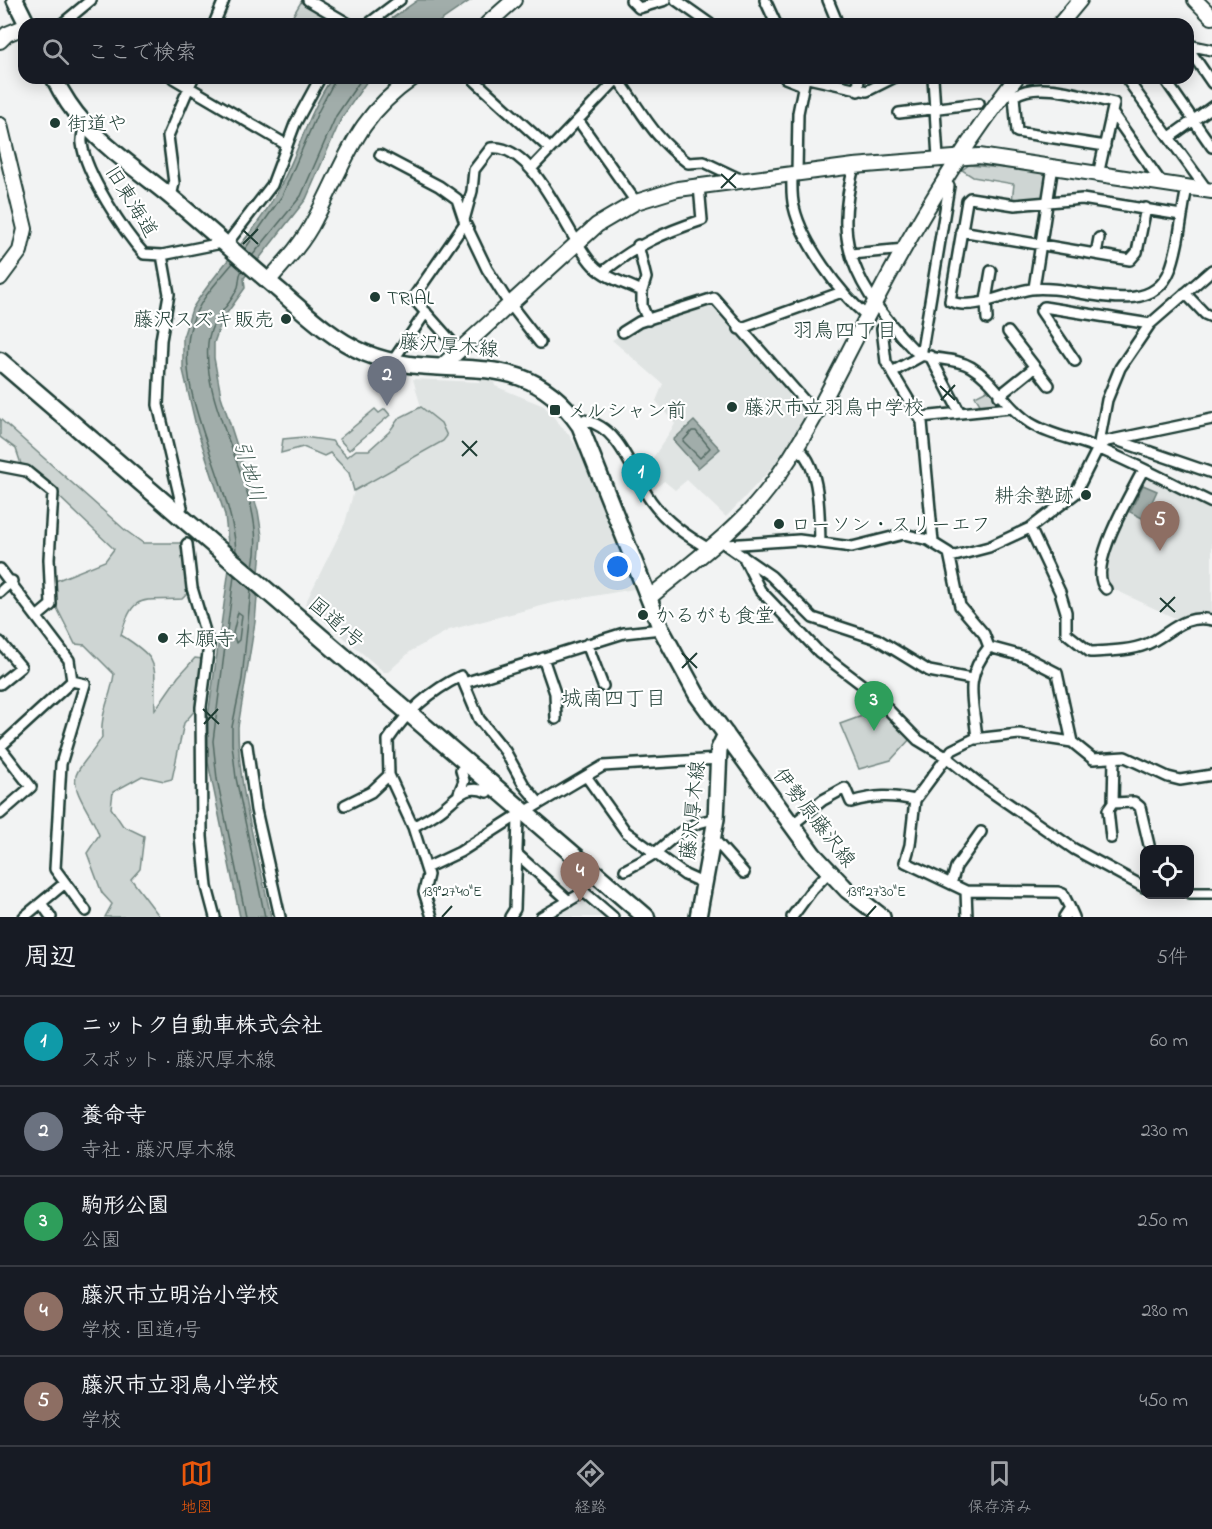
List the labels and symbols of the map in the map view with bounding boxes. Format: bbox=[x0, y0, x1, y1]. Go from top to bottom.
place label: 街道や bbox=[67, 111, 127, 140]
marker: 街道や bbox=[48, 116, 62, 130]
street label: 旧東海道 bbox=[96, 161, 163, 244]
place label: TRIAL bbox=[387, 285, 435, 314]
marker: TRIAL bbox=[368, 290, 382, 304]
place label: 藤沢スズキ販売 bbox=[133, 307, 274, 336]
marker: 藤沢スズキ販売 bbox=[279, 312, 293, 326]
district label: 羽鳥四丁目 bbox=[793, 317, 898, 347]
street label: 藤沢厚木線 bbox=[398, 329, 500, 366]
pin: 2 bbox=[368, 356, 406, 406]
place label: 藤沢市立羽鳥中学校 bbox=[744, 395, 924, 424]
place label: メルシャン前 bbox=[567, 398, 687, 427]
marker: 藤沢市立羽鳥中学校 bbox=[725, 400, 739, 414]
marker: メルシャン前 bbox=[548, 403, 562, 417]
water label: 引地川 bbox=[225, 437, 271, 506]
pin: 1 bbox=[622, 454, 660, 503]
place label: 耕余塾跡 bbox=[994, 483, 1074, 512]
marker: 耕余塾跡 bbox=[1079, 488, 1093, 502]
pin: 5 bbox=[1140, 502, 1180, 551]
place label: ローソン・スリーエフ bbox=[791, 512, 991, 541]
marker: ローソン・スリーエフ bbox=[772, 517, 786, 531]
your location bbox=[603, 552, 632, 581]
street label: 国道1号 bbox=[301, 591, 370, 657]
place label: かるがも食堂 bbox=[655, 603, 775, 632]
marker: かるがも食堂 bbox=[636, 608, 650, 622]
place label: 本願寺 bbox=[175, 626, 235, 655]
marker: 本願寺 bbox=[156, 631, 170, 645]
pin: 3 bbox=[854, 682, 894, 731]
district label: 城南四丁目 bbox=[562, 685, 667, 715]
street label: 藤沢厚木線 bbox=[675, 759, 714, 862]
street label: 伊勢原藤沢線 bbox=[765, 762, 861, 875]
pin: 4 bbox=[560, 852, 600, 902]
text: 139°27'40"E bbox=[422, 881, 482, 903]
text: 139°27'30"E bbox=[846, 881, 906, 903]

